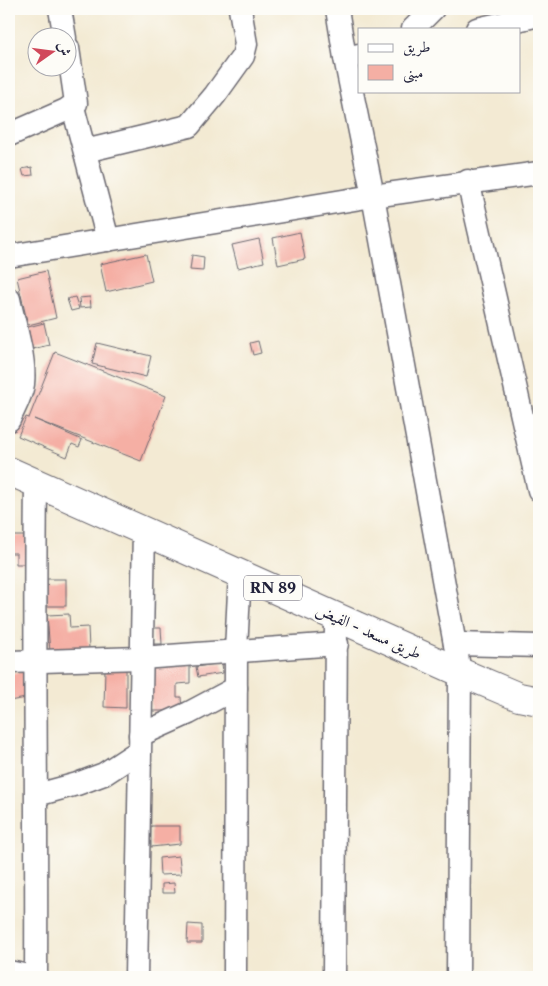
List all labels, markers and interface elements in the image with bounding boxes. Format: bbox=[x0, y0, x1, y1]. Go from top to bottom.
north arrow bbox=[28, 28, 78, 78]
legend bbox=[358, 28, 520, 92]
text: طريق bbox=[403, 37, 430, 57]
text: ش bbox=[54, 40, 75, 58]
text: مبنى bbox=[403, 63, 423, 84]
road number: RN 89 bbox=[244, 576, 302, 600]
street label: طريق مسعد - الفيض bbox=[313, 599, 425, 664]

